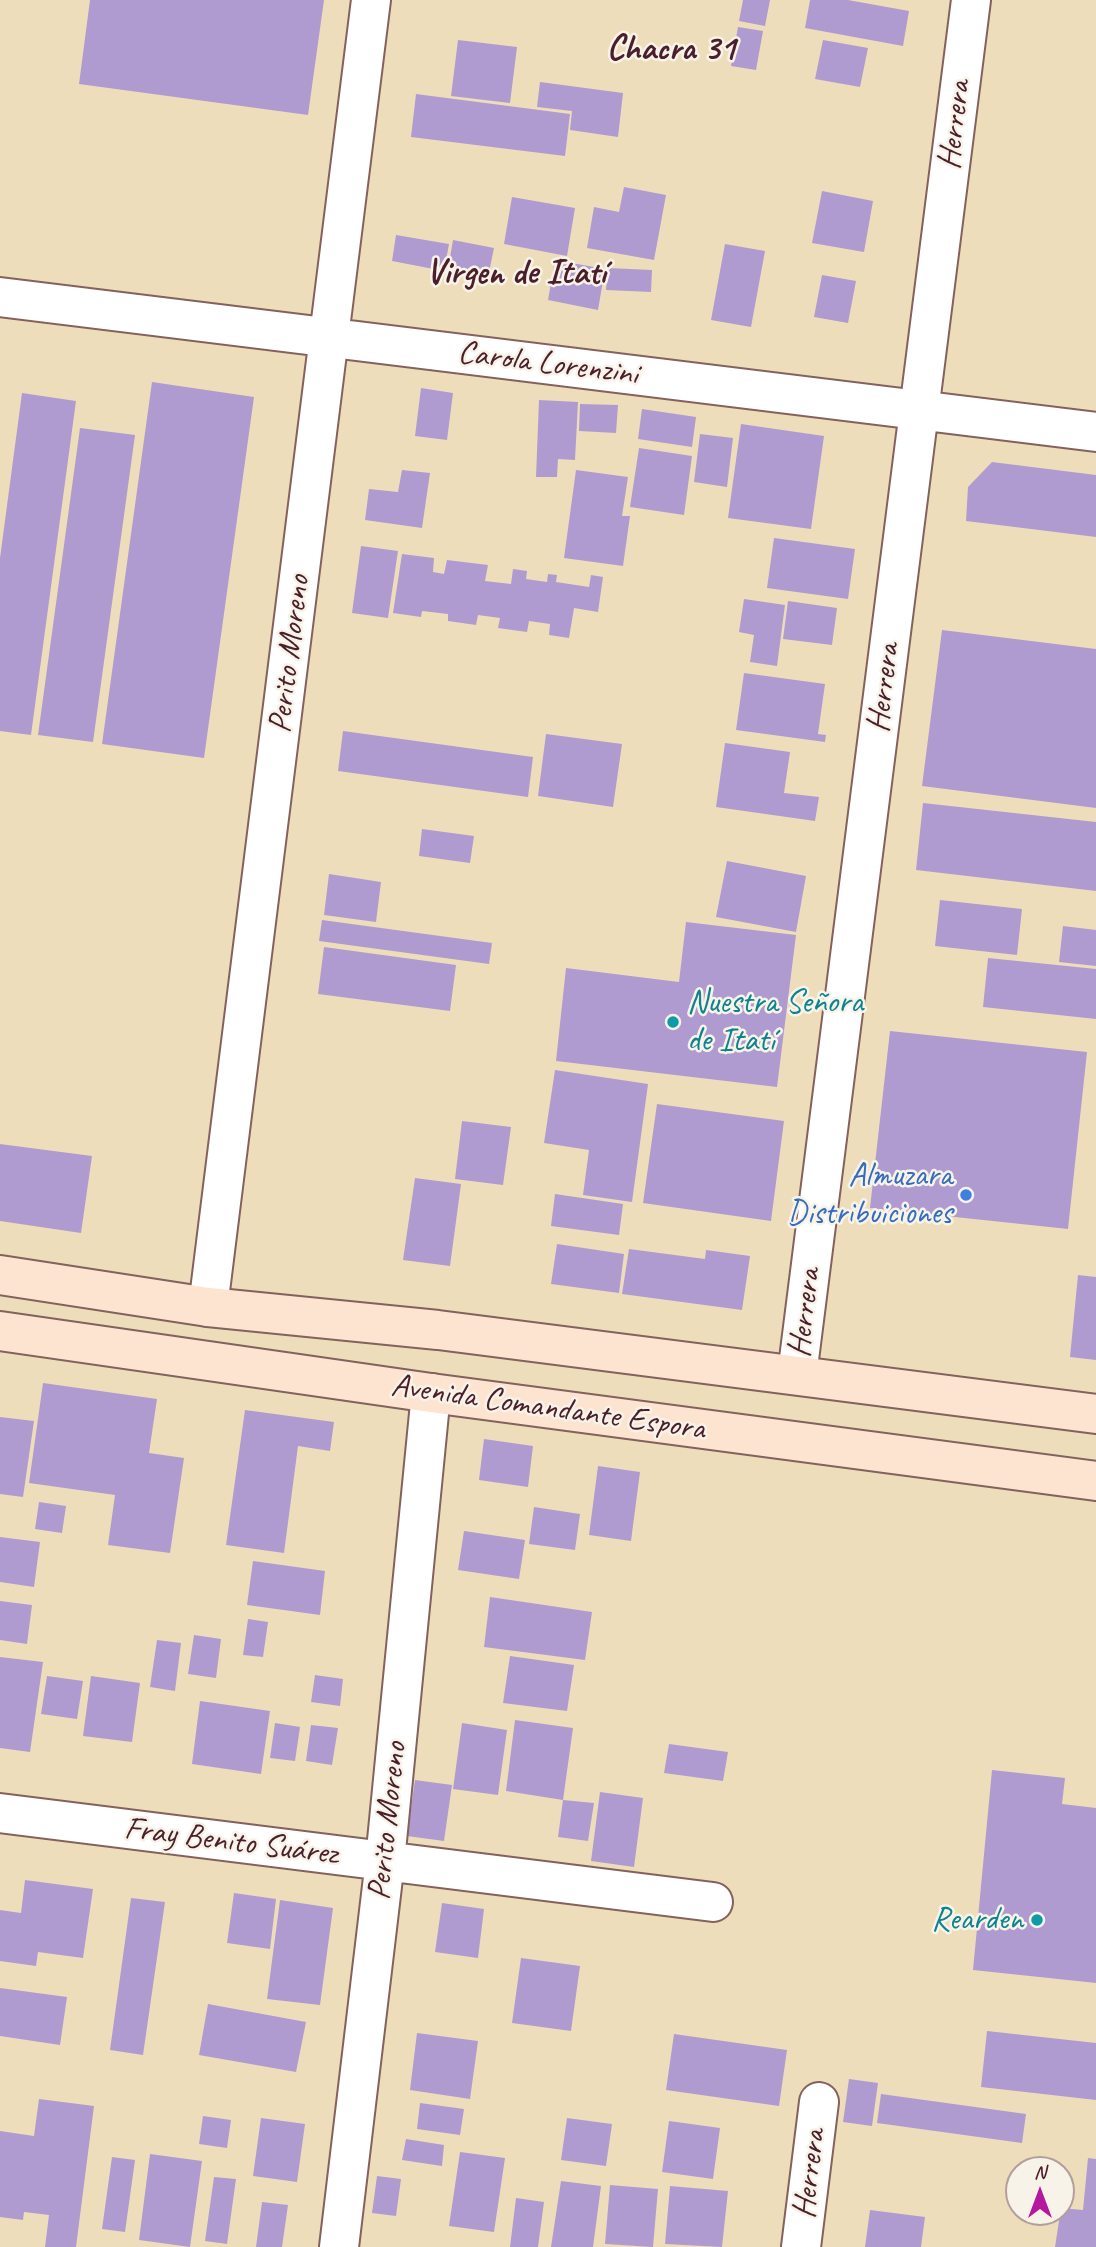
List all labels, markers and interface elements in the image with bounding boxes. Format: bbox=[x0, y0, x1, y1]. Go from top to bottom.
district label: Chacra 31 bbox=[607, 29, 735, 71]
street label: Herrera bbox=[930, 78, 980, 172]
district label: Virgen de Itatí bbox=[426, 253, 606, 295]
street label: Carola Lorenzini bbox=[456, 333, 640, 395]
street label: Perito Moreno bbox=[261, 573, 319, 735]
street label: Herrera bbox=[859, 641, 909, 735]
place label: Nuestra Señora de Itatí bbox=[687, 983, 863, 1061]
marker: Nuestra Señora de Itatí bbox=[665, 1014, 681, 1030]
place label: Almuzara Distribuiciones bbox=[787, 1156, 952, 1234]
marker: Almuzara Distribuiciones bbox=[958, 1187, 974, 1203]
street label: Herrera bbox=[780, 1266, 830, 1360]
street label: Avenida Comandante Espora bbox=[389, 1366, 707, 1450]
street label: Perito Moreno bbox=[360, 1740, 416, 1902]
street label: Fray Benito Suárez bbox=[122, 1809, 340, 1875]
place label: Rearden bbox=[931, 1900, 1023, 1940]
marker: Rearden bbox=[1029, 1912, 1045, 1928]
street label: Herrera bbox=[785, 2127, 835, 2221]
north arrow bbox=[1005, 2156, 1075, 2226]
text: N bbox=[1034, 2160, 1046, 2184]

